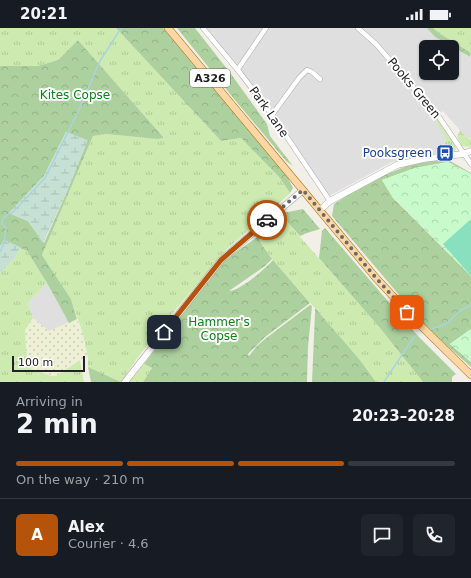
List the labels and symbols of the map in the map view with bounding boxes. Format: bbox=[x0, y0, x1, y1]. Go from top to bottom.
street label: Pooks Green bbox=[385, 55, 443, 121]
road number: A326 bbox=[190, 69, 230, 87]
street label: Park Lane bbox=[246, 84, 292, 140]
park label: Kites Copse bbox=[40, 88, 110, 102]
bus stop icon: Pooksgreen bbox=[435, 143, 455, 163]
place label: Pooksgreen bbox=[363, 146, 432, 160]
courier bbox=[247, 200, 287, 240]
pin bbox=[390, 295, 424, 329]
pin bbox=[147, 315, 181, 349]
park label: Hammer's Copse bbox=[188, 315, 250, 343]
scale bar bbox=[12, 354, 85, 373]

